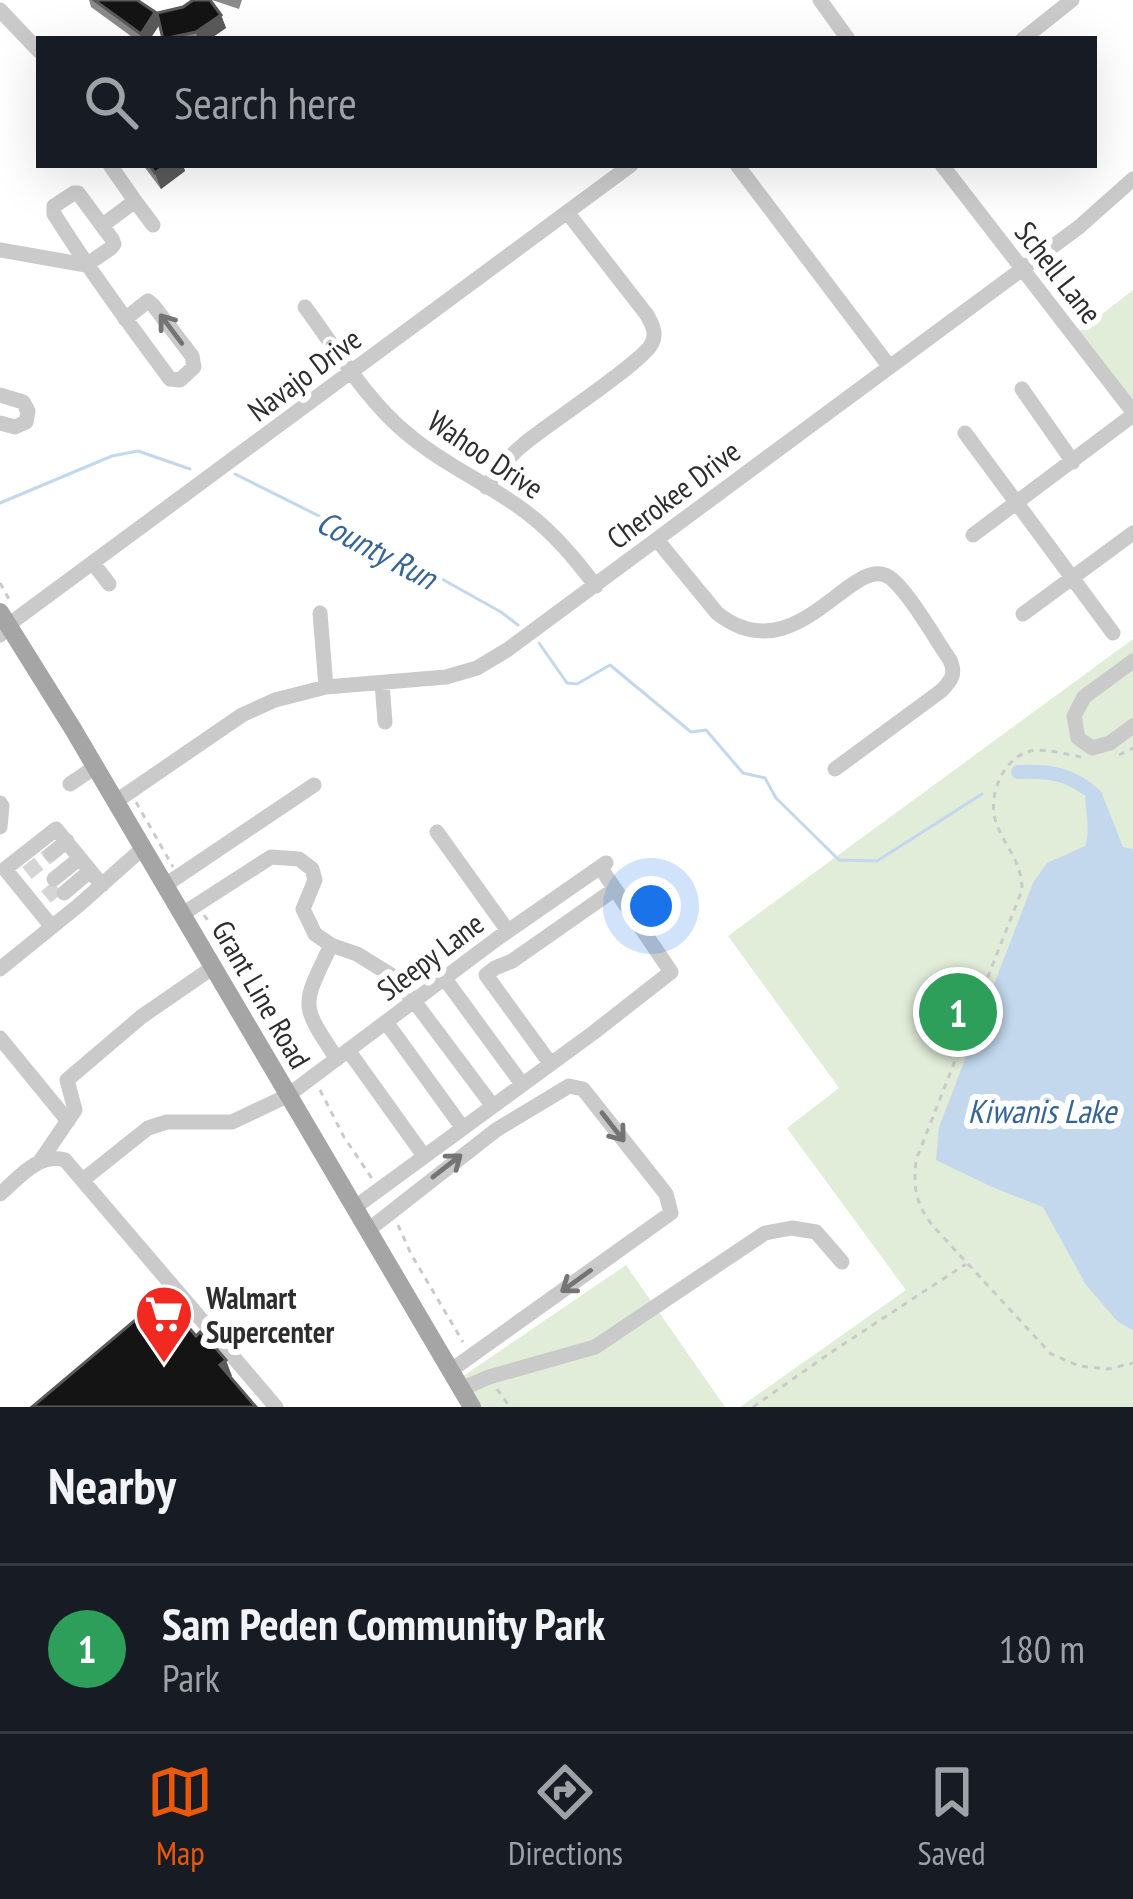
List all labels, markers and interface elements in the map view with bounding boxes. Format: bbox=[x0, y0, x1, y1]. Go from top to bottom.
search box bbox=[36, 36, 1097, 168]
icon: search bbox=[78, 69, 144, 135]
text: Search here bbox=[174, 73, 357, 131]
street label: Schell Lane bbox=[1007, 213, 1111, 331]
one-way arrow bbox=[159, 313, 185, 346]
street label: Navajo Drive bbox=[240, 319, 368, 429]
street label: Wahoo Drive bbox=[421, 401, 551, 507]
street label: Cherokee Drive bbox=[598, 431, 748, 557]
water label: County Run bbox=[310, 500, 445, 599]
your location bbox=[621, 876, 681, 936]
street label: Sleepy Lane bbox=[369, 903, 491, 1009]
street label: Grant Line Road bbox=[204, 913, 320, 1075]
pin: 1 bbox=[919, 967, 997, 1057]
water label: Kiwanis Lake bbox=[968, 1089, 1119, 1132]
one-way arrow bbox=[599, 1110, 626, 1142]
one-way arrow bbox=[431, 1153, 463, 1180]
one-way arrow bbox=[560, 1268, 593, 1293]
place label: Walmart Supercenter bbox=[205, 1278, 335, 1351]
supermarket icon: Walmart Supercenter bbox=[133, 1283, 195, 1365]
text: Nearby bbox=[48, 1452, 176, 1518]
text: Sam Peden Community Park bbox=[162, 1594, 605, 1652]
text: 1 bbox=[78, 1623, 96, 1674]
text: 180 m bbox=[999, 1623, 1085, 1674]
text: Park bbox=[162, 1652, 220, 1703]
tab: Map bbox=[147, 1759, 213, 1874]
tab: Directions bbox=[508, 1759, 623, 1874]
tab: Saved bbox=[918, 1759, 986, 1874]

